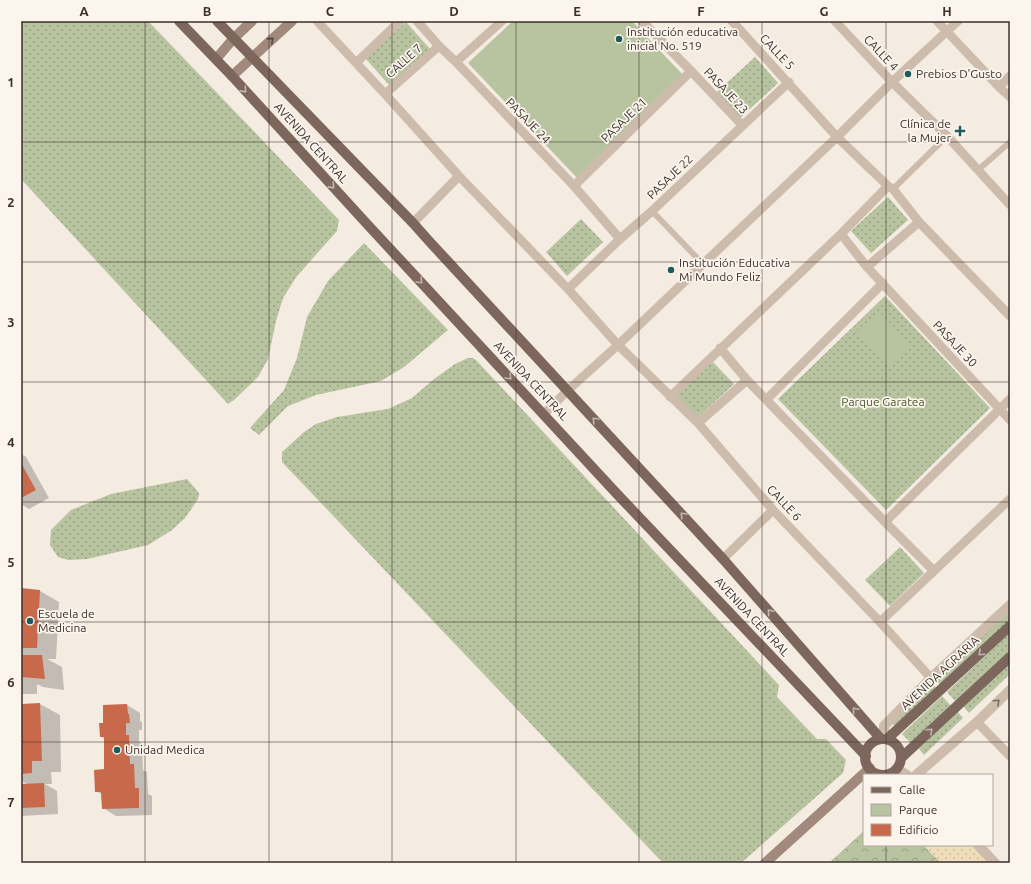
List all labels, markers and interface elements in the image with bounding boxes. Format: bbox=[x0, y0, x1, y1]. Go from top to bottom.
text: A bbox=[79, 4, 89, 18]
text: B bbox=[203, 4, 212, 18]
text: C bbox=[326, 4, 335, 18]
text: D bbox=[449, 4, 459, 18]
text: E bbox=[573, 4, 581, 18]
text: F bbox=[697, 4, 705, 18]
text: G bbox=[820, 4, 829, 18]
text: H bbox=[942, 4, 952, 18]
place label: Institución educativa inicial No. 519 bbox=[627, 25, 738, 52]
street label: CALLE 5 bbox=[758, 31, 797, 72]
street label: CALLE 4 bbox=[862, 32, 901, 73]
marker: Institución educativa inicial No. 519 bbox=[614, 34, 624, 44]
one-way arrow bbox=[266, 38, 274, 45]
street label: CALLE 7 bbox=[383, 41, 424, 80]
street label: PASAJE 23 bbox=[702, 65, 751, 116]
place label: Prebios D'Gusto bbox=[916, 67, 1002, 80]
marker: Prebios D'Gusto bbox=[903, 69, 913, 79]
text: 1 bbox=[7, 75, 15, 89]
one-way arrow bbox=[240, 85, 247, 93]
street label: PASAJE 24 bbox=[504, 95, 553, 146]
street label: PASAJE 21 bbox=[598, 95, 649, 144]
street label: AVENIDA CENTRAL bbox=[272, 100, 351, 185]
place label: Clínica de la Mujer bbox=[900, 117, 951, 144]
marker: Clínica de la Mujer bbox=[954, 125, 966, 137]
street label: PASAJE 22 bbox=[644, 152, 695, 201]
one-way arrow bbox=[328, 181, 335, 189]
text: 2 bbox=[7, 195, 15, 209]
place label: Institución Educativa Mi Mundo Feliz bbox=[679, 256, 790, 283]
marker: Institución Educativa Mi Mundo Feliz bbox=[666, 265, 676, 275]
one-way arrow bbox=[416, 277, 423, 284]
text: 3 bbox=[7, 315, 15, 329]
street label: PASAJE 30 bbox=[931, 318, 980, 369]
street label: AVENIDA CENTRAL bbox=[491, 339, 571, 423]
one-way arrow bbox=[504, 372, 511, 379]
park label: Parque Garatea bbox=[841, 395, 925, 408]
one-way arrow bbox=[592, 417, 599, 425]
text: 4 bbox=[7, 435, 15, 449]
street label: CALLE 6 bbox=[765, 482, 804, 523]
one-way arrow bbox=[680, 512, 688, 520]
text: 5 bbox=[7, 555, 15, 569]
street label: AVENIDA CENTRAL bbox=[712, 575, 792, 659]
place label: Escuela de Medicina bbox=[38, 607, 95, 634]
one-way arrow bbox=[767, 609, 774, 617]
marker: Escuela de Medicina bbox=[25, 616, 35, 626]
street label: AVENIDA AGRARIA bbox=[898, 633, 981, 712]
one-way arrow bbox=[978, 648, 986, 655]
text: 6 bbox=[7, 675, 15, 689]
one-way arrow bbox=[992, 699, 1000, 707]
one-way arrow bbox=[853, 707, 860, 715]
one-way arrow bbox=[925, 729, 932, 736]
place label: Unidad Medica bbox=[125, 743, 205, 756]
marker: Unidad Medica bbox=[112, 745, 122, 755]
legend bbox=[863, 774, 993, 846]
text: Calle bbox=[899, 783, 925, 796]
text: 7 bbox=[7, 795, 15, 809]
text: Parque bbox=[899, 803, 937, 816]
text: Edificio bbox=[899, 823, 939, 836]

